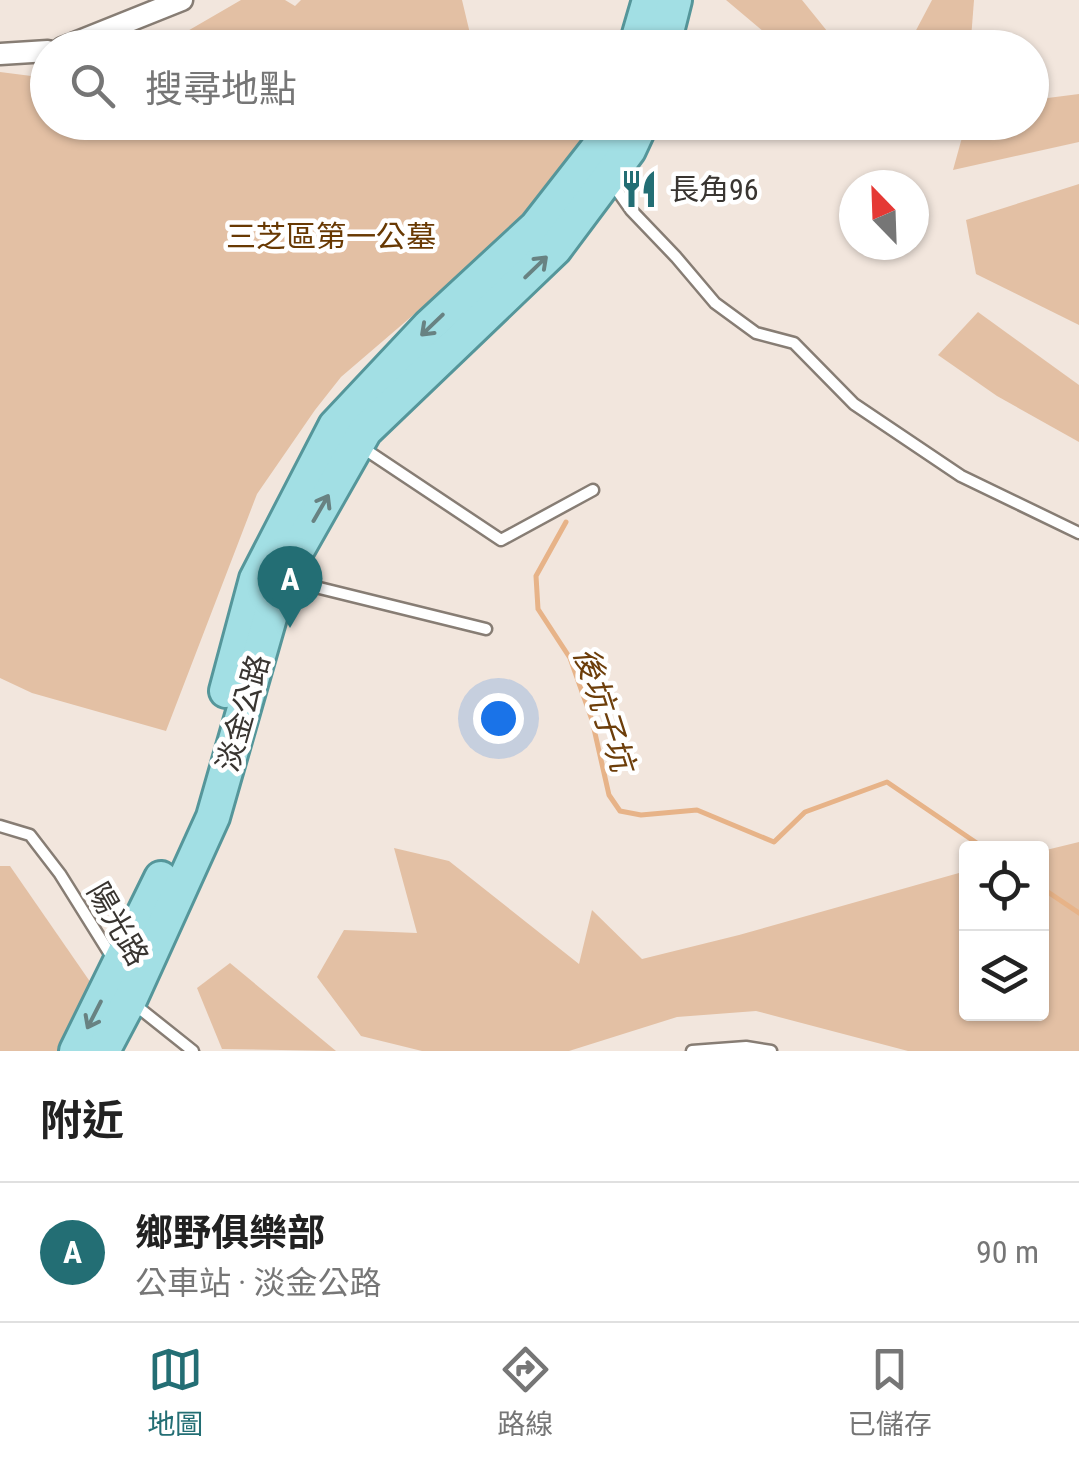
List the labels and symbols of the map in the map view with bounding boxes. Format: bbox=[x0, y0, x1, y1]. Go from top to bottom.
restaurant icon: 長角96 bbox=[618, 168, 660, 210]
north arrow bbox=[839, 170, 929, 260]
place label: 長角96 bbox=[669, 172, 759, 207]
park label: 三芝區第一公墓 bbox=[226, 219, 436, 254]
one-way arrow bbox=[523, 256, 547, 280]
one-way arrow bbox=[420, 312, 444, 336]
one-way arrow bbox=[312, 494, 332, 523]
pin: A bbox=[258, 546, 322, 628]
water label: 後坑子坑 bbox=[566, 642, 643, 780]
street label: 淡金公路 bbox=[210, 651, 276, 775]
your location bbox=[473, 693, 524, 744]
street label: 陽光路 bbox=[80, 876, 156, 972]
one-way arrow bbox=[84, 1000, 103, 1030]

